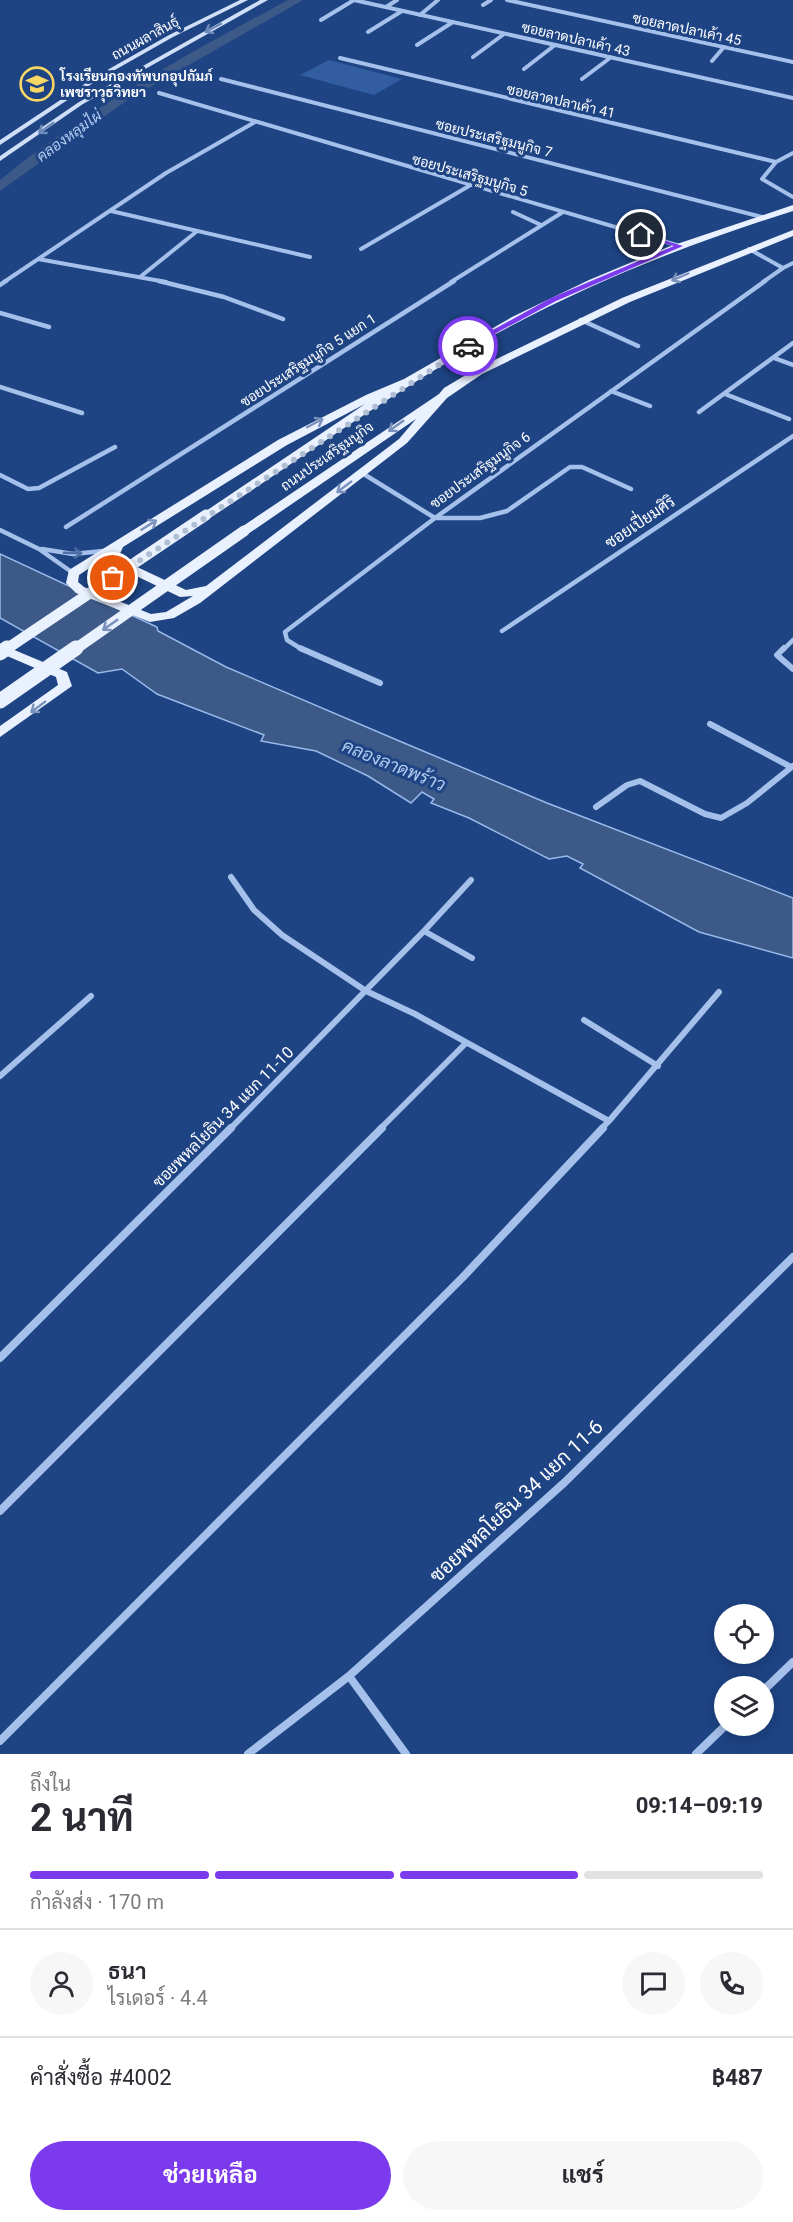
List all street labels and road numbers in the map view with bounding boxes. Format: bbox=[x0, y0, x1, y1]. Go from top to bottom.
street label: ซอยลาดปลาเค้า 45 bbox=[631, 9, 743, 48]
street label: ถนนผลาสินธุ์ bbox=[108, 12, 183, 65]
street label: ซอยลาดปลาเค้า 43 bbox=[520, 18, 632, 59]
street label: ซอยลาดปลาเค้า 41 bbox=[505, 80, 617, 121]
street label: ซอยประเสริฐมนูกิจ 7 bbox=[433, 116, 554, 162]
street label: ซอยประเสริฐมนูกิจ 5 bbox=[410, 151, 530, 201]
street label: ซอยประเสริฐมนูกิจ 5 แยก 1 bbox=[237, 310, 380, 412]
street label: ถนนประเสริฐมนูกิจ bbox=[278, 418, 378, 496]
street label: ซอยประเสริฐมนูกิจ 6 bbox=[427, 428, 534, 513]
street label: ซอยเปี่ยมศิริ bbox=[599, 487, 679, 552]
street label: ซอยพหลโยธิน 34 แยก 11-10 bbox=[147, 1041, 297, 1191]
street label: ซอยพหลโยธิน 34 แยก 11-6 bbox=[424, 1414, 608, 1588]

